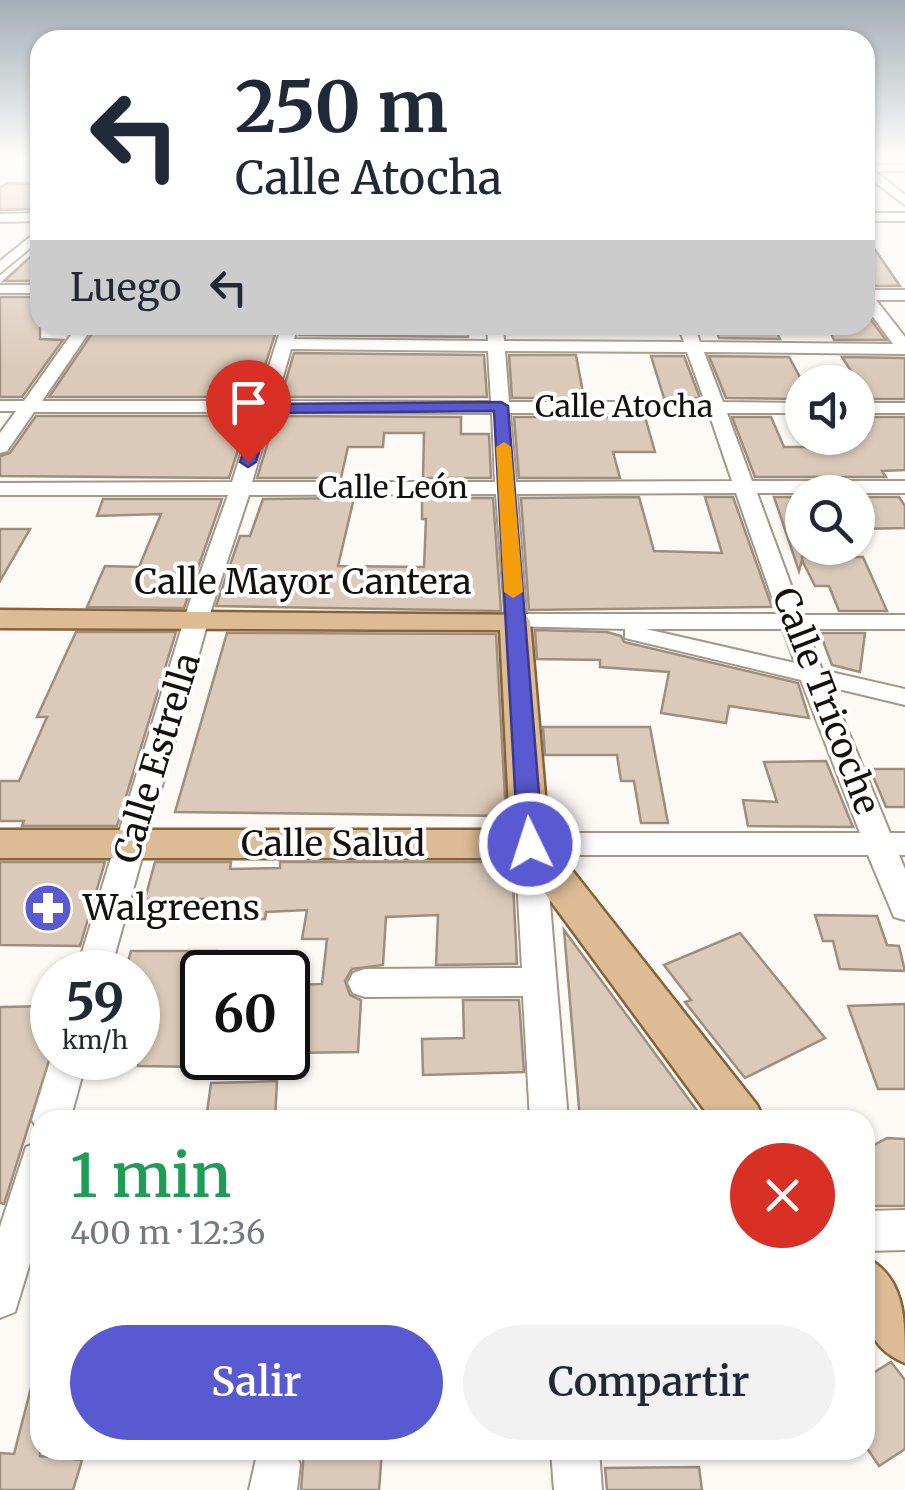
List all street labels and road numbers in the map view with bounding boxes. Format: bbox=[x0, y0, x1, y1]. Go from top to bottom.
street label: Calle Atocha bbox=[535, 387, 713, 425]
street label: Calle León bbox=[318, 468, 468, 506]
street label: Calle Mayor Cantera bbox=[134, 560, 472, 604]
street label: Calle Tricoche bbox=[763, 582, 889, 820]
street label: Calle Estrella bbox=[104, 648, 210, 868]
street label: Calle Salud bbox=[241, 822, 425, 866]

